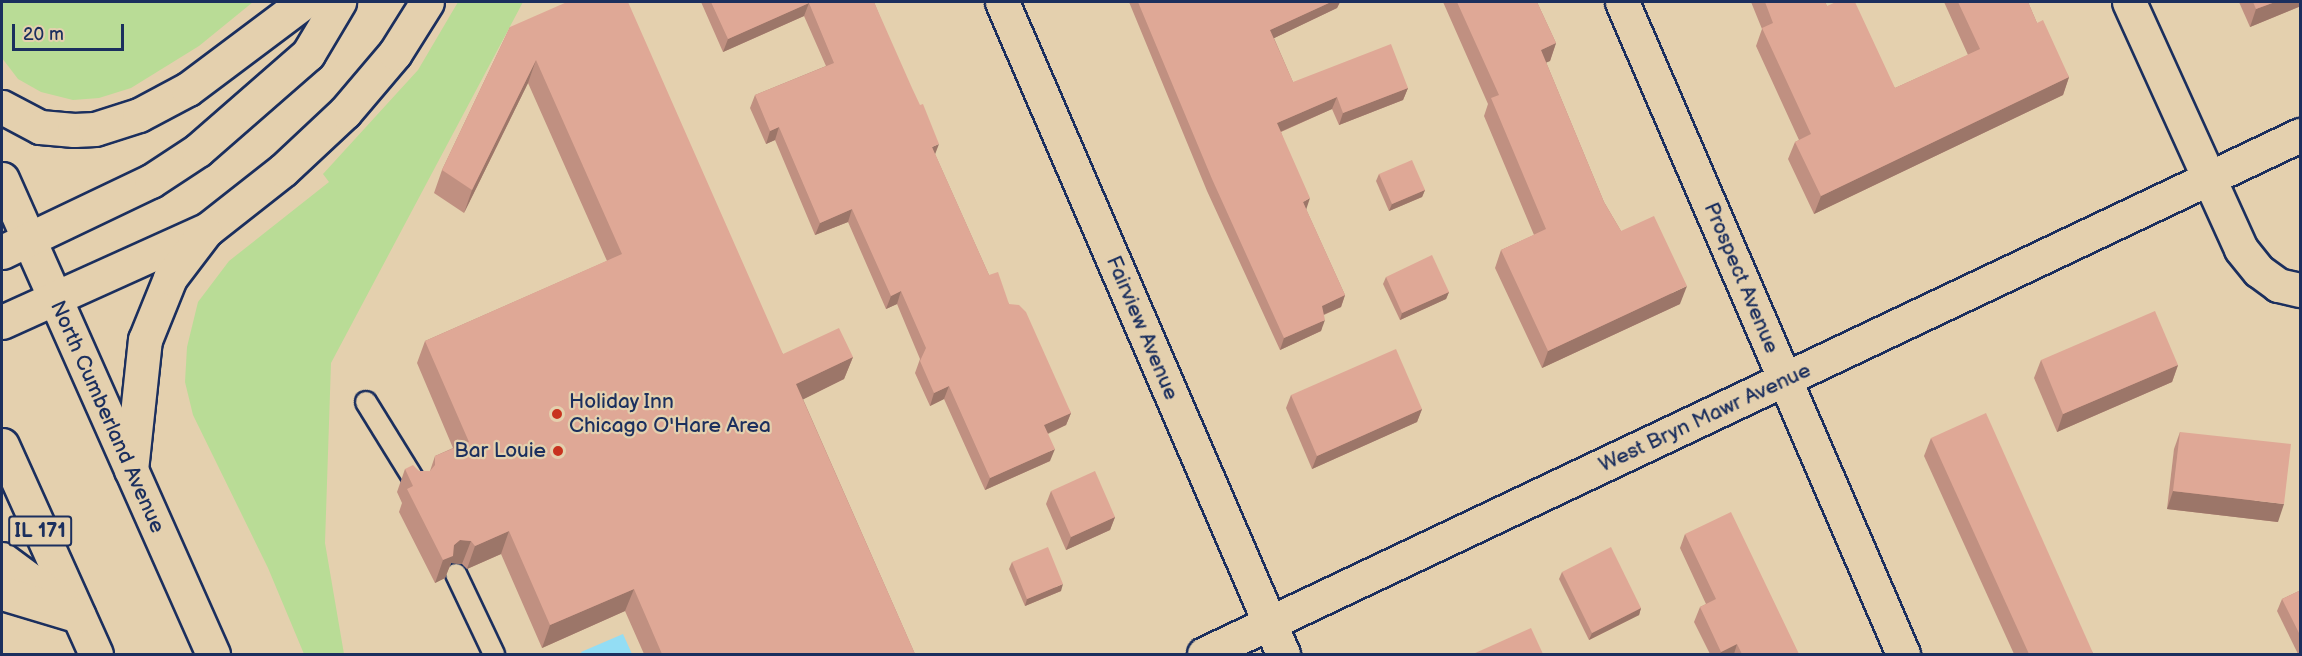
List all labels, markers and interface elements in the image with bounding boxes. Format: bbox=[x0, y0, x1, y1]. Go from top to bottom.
scale bar bbox=[15, 12, 128, 50]
text: 20 m bbox=[23, 24, 64, 45]
street label: Prospect Avenue bbox=[1698, 199, 1784, 357]
street label: Fairview Avenue bbox=[1100, 252, 1184, 404]
street label: North Cumberland Avenue bbox=[44, 297, 170, 537]
street label: West Bryn Mawr Avenue bbox=[1595, 358, 1815, 478]
place label: Holiday Inn Chicago O'Hare Area bbox=[569, 389, 771, 439]
marker: Holiday Inn Chicago O'Hare Area bbox=[550, 407, 564, 421]
place label: Bar Louie bbox=[454, 438, 546, 464]
marker: Bar Louie bbox=[551, 444, 565, 458]
road number: IL 171 bbox=[7, 514, 73, 548]

